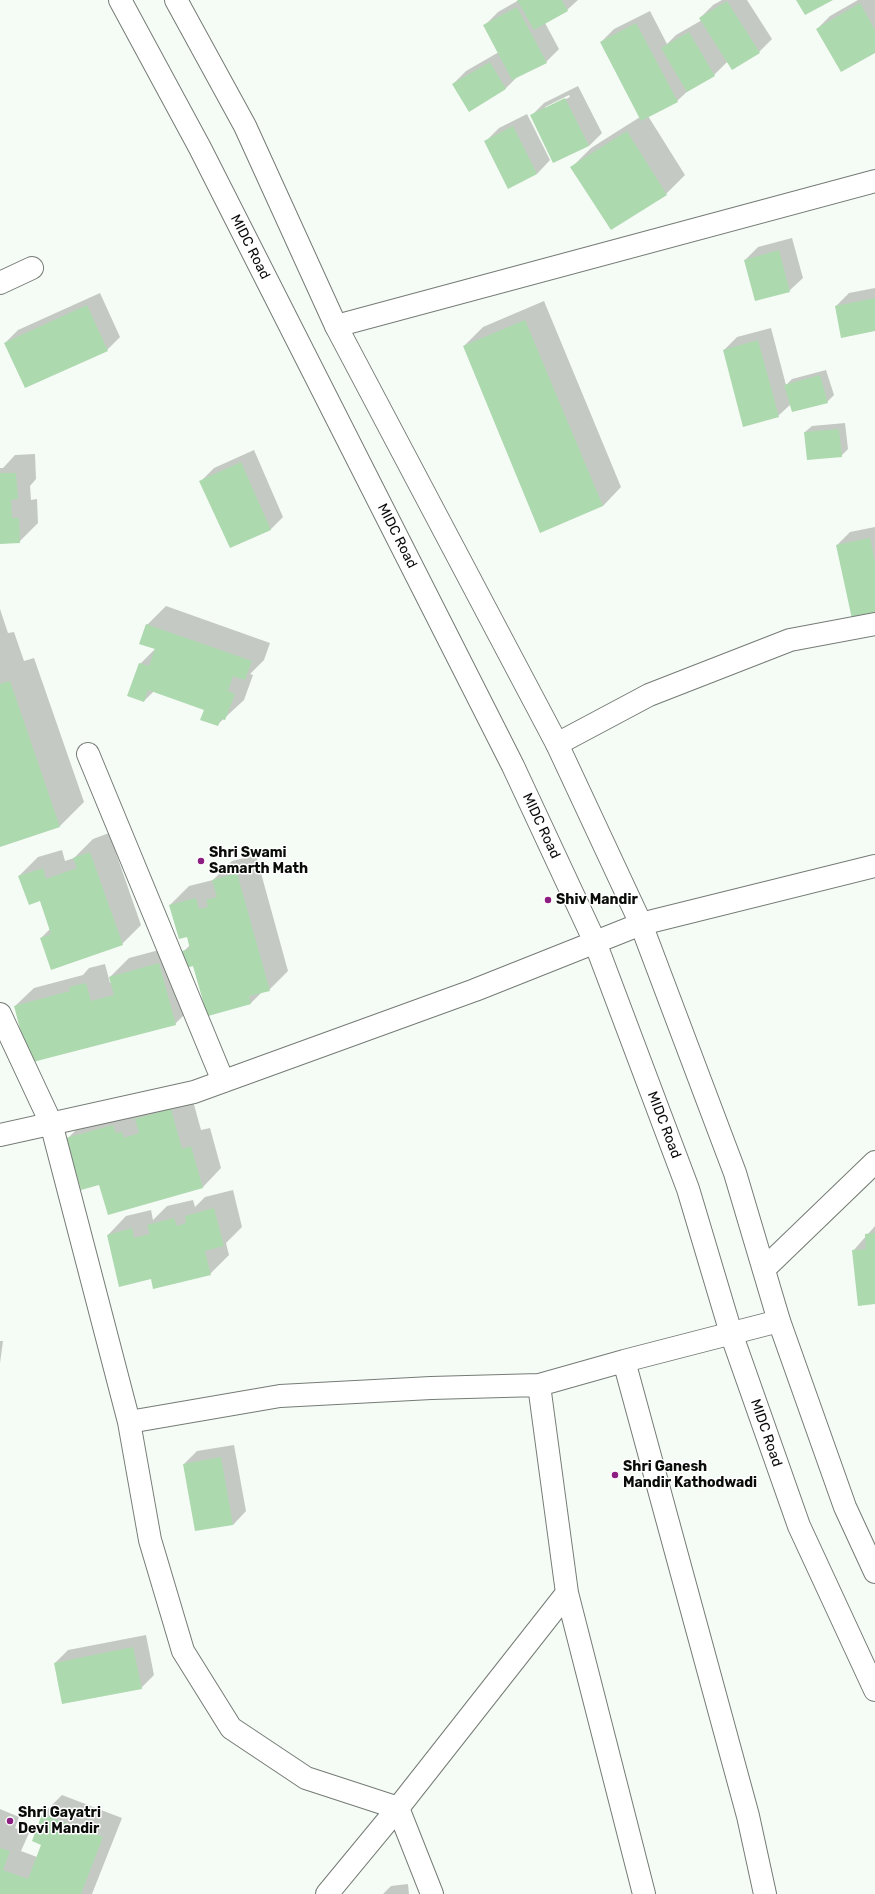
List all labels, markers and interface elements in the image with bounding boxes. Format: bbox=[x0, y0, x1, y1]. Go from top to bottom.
street label: MIDC Road bbox=[227, 212, 273, 282]
street label: MIDC Road bbox=[374, 501, 420, 571]
street label: MIDC Road bbox=[518, 790, 564, 862]
place label: Shri Swami Samarth Math bbox=[209, 845, 308, 878]
marker: Shri Swami Samarth Math bbox=[196, 856, 206, 866]
place label: Shiv Mandir bbox=[556, 892, 638, 908]
marker: Shiv Mandir bbox=[543, 895, 553, 905]
street label: MIDC Road bbox=[644, 1089, 684, 1161]
street label: MIDC Road bbox=[747, 1397, 785, 1469]
place label: Shri Ganesh Mandir Kathodwadi bbox=[623, 1459, 757, 1492]
marker: Shri Ganesh Mandir Kathodwadi bbox=[610, 1470, 620, 1480]
place label: Shri Gayatri Devi Mandir bbox=[18, 1805, 101, 1838]
marker: Shri Gayatri Devi Mandir bbox=[5, 1816, 15, 1826]

